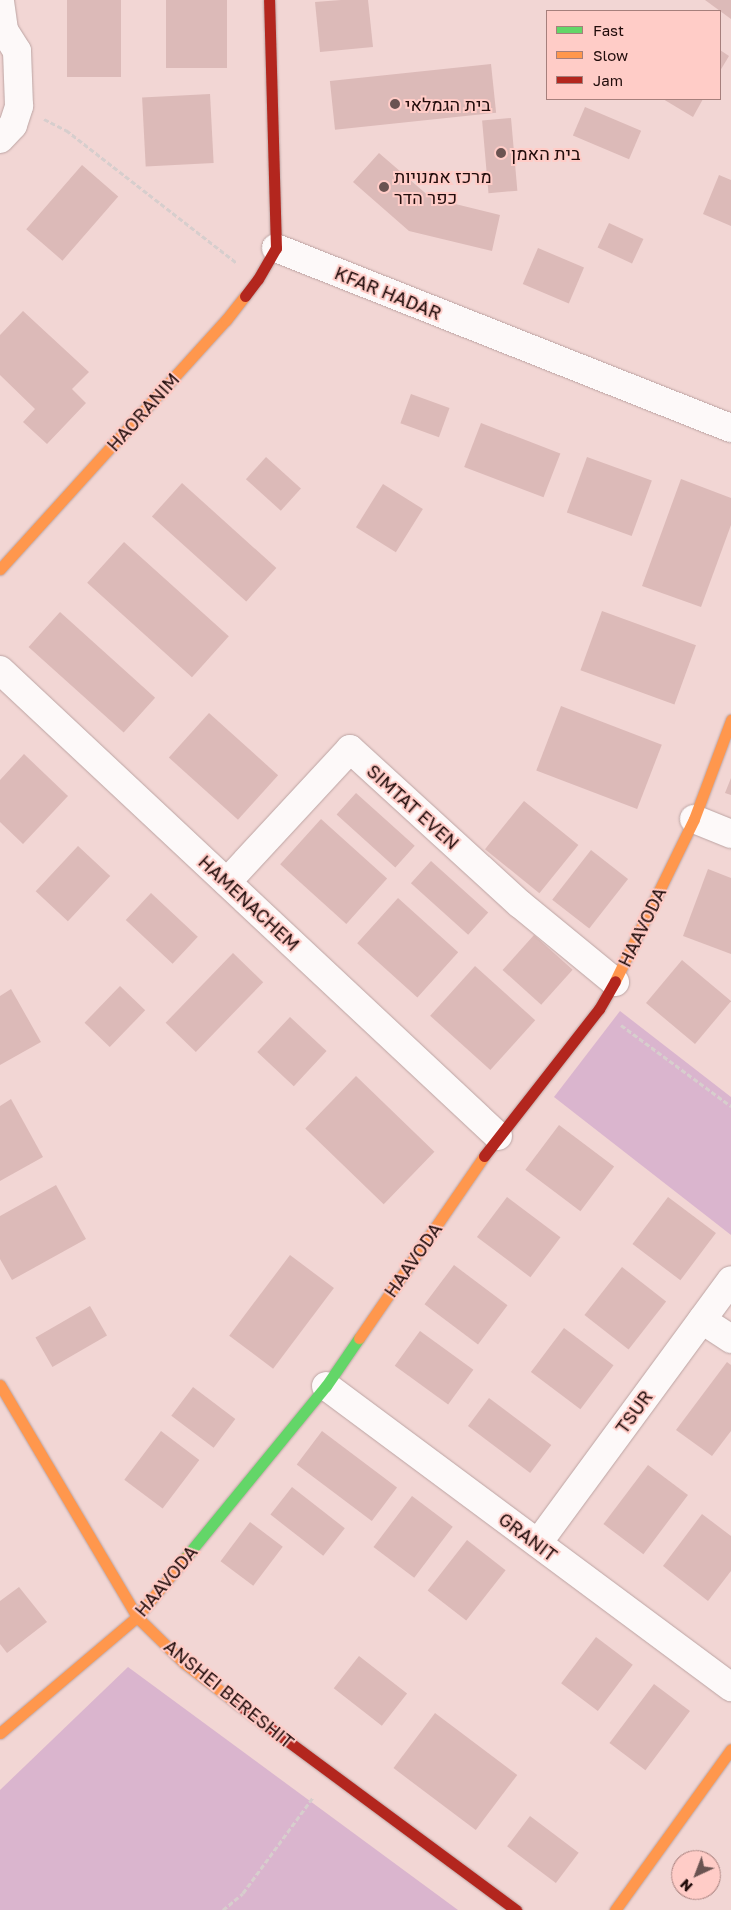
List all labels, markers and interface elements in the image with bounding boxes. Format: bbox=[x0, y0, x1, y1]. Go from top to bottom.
legend bbox=[546, 10, 721, 100]
text: Fast bbox=[593, 21, 624, 39]
text: Slow bbox=[593, 46, 628, 64]
text: Jam bbox=[593, 71, 623, 89]
place label: בית הגמלאי bbox=[405, 93, 491, 115]
marker: בית הגמלאי bbox=[389, 98, 401, 110]
place label: בית האמן bbox=[511, 142, 580, 164]
marker: בית האמן bbox=[495, 147, 507, 159]
place label: מרכז אמנויות כפר הדר bbox=[394, 166, 492, 208]
marker: מרכז אמנויות כפר הדר bbox=[378, 181, 390, 193]
street label: KFAR HADAR bbox=[332, 262, 444, 324]
street label: HAORANIM bbox=[102, 368, 184, 456]
street label: SIMTAT EVEN bbox=[362, 760, 464, 854]
street label: HAMENACHEM bbox=[194, 851, 304, 955]
street label: HAAVODA bbox=[613, 884, 671, 970]
street label: HAAVODA bbox=[380, 1219, 446, 1301]
street label: TSUR bbox=[611, 1386, 657, 1438]
street label: GRANIT bbox=[495, 1508, 561, 1566]
street label: HAAVODA bbox=[130, 1541, 202, 1621]
street label: ANSHEI BERESHIT bbox=[160, 1635, 298, 1753]
north arrow bbox=[671, 1850, 721, 1900]
text: N bbox=[676, 1876, 696, 1895]

